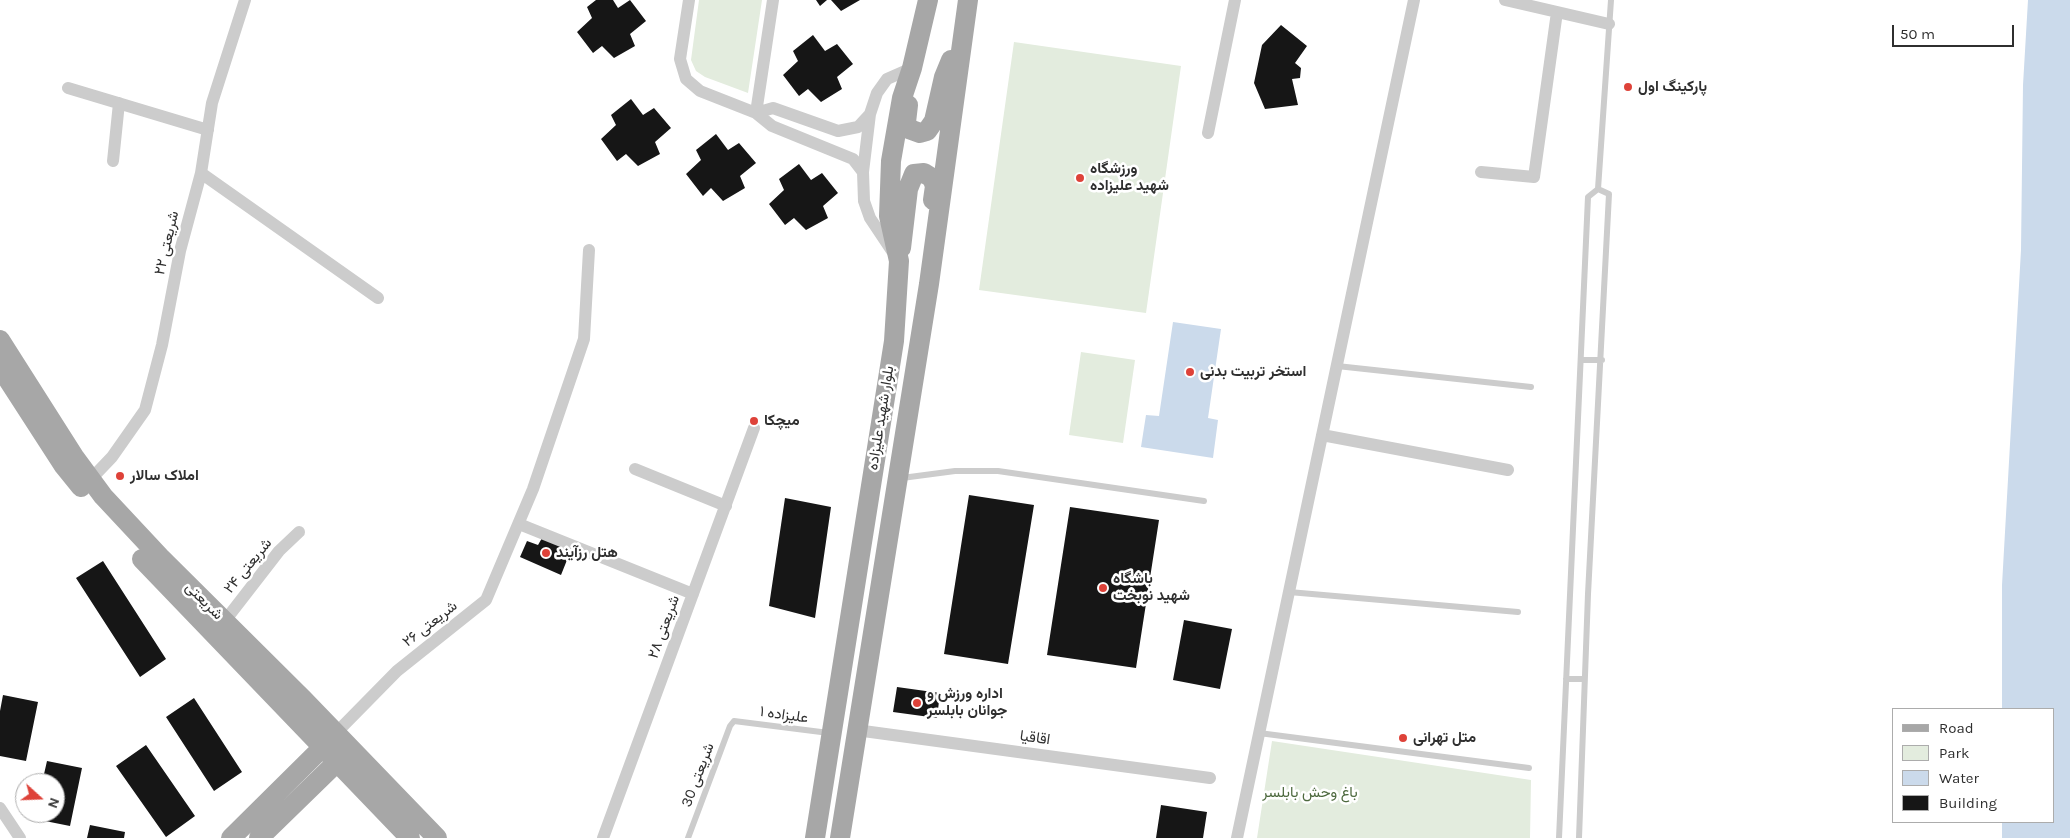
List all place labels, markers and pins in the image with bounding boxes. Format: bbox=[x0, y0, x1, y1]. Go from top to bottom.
place label: پارکینگ اول bbox=[1638, 78, 1707, 96]
marker: پارکینگ اول bbox=[1622, 81, 1634, 93]
place label: ورزشگاه شهید علیزاده bbox=[1090, 160, 1169, 195]
marker: ورزشگاه شهید علیزاده bbox=[1074, 172, 1086, 184]
place label: استخر تربیت بدنی bbox=[1200, 363, 1306, 381]
marker: استخر تربیت بدنی bbox=[1184, 366, 1196, 378]
place label: میچکا bbox=[764, 412, 800, 430]
marker: میچکا bbox=[748, 415, 760, 427]
place label: املاک سالار bbox=[130, 467, 199, 485]
marker: املاک سالار bbox=[114, 470, 126, 482]
place label: هتل رزآیند bbox=[556, 544, 618, 562]
marker: هتل رزآیند bbox=[540, 547, 552, 559]
place label: باشگاه شهید نوبخت bbox=[1113, 570, 1190, 605]
marker: باشگاه شهید نوبخت bbox=[1097, 582, 1109, 594]
place label: اداره ورزش و جوانان بابلسر bbox=[927, 685, 1007, 720]
marker: اداره ورزش و جوانان بابلسر bbox=[911, 697, 923, 709]
place label: متل تهرانی bbox=[1413, 729, 1476, 747]
marker: متل تهرانی bbox=[1397, 732, 1409, 744]

